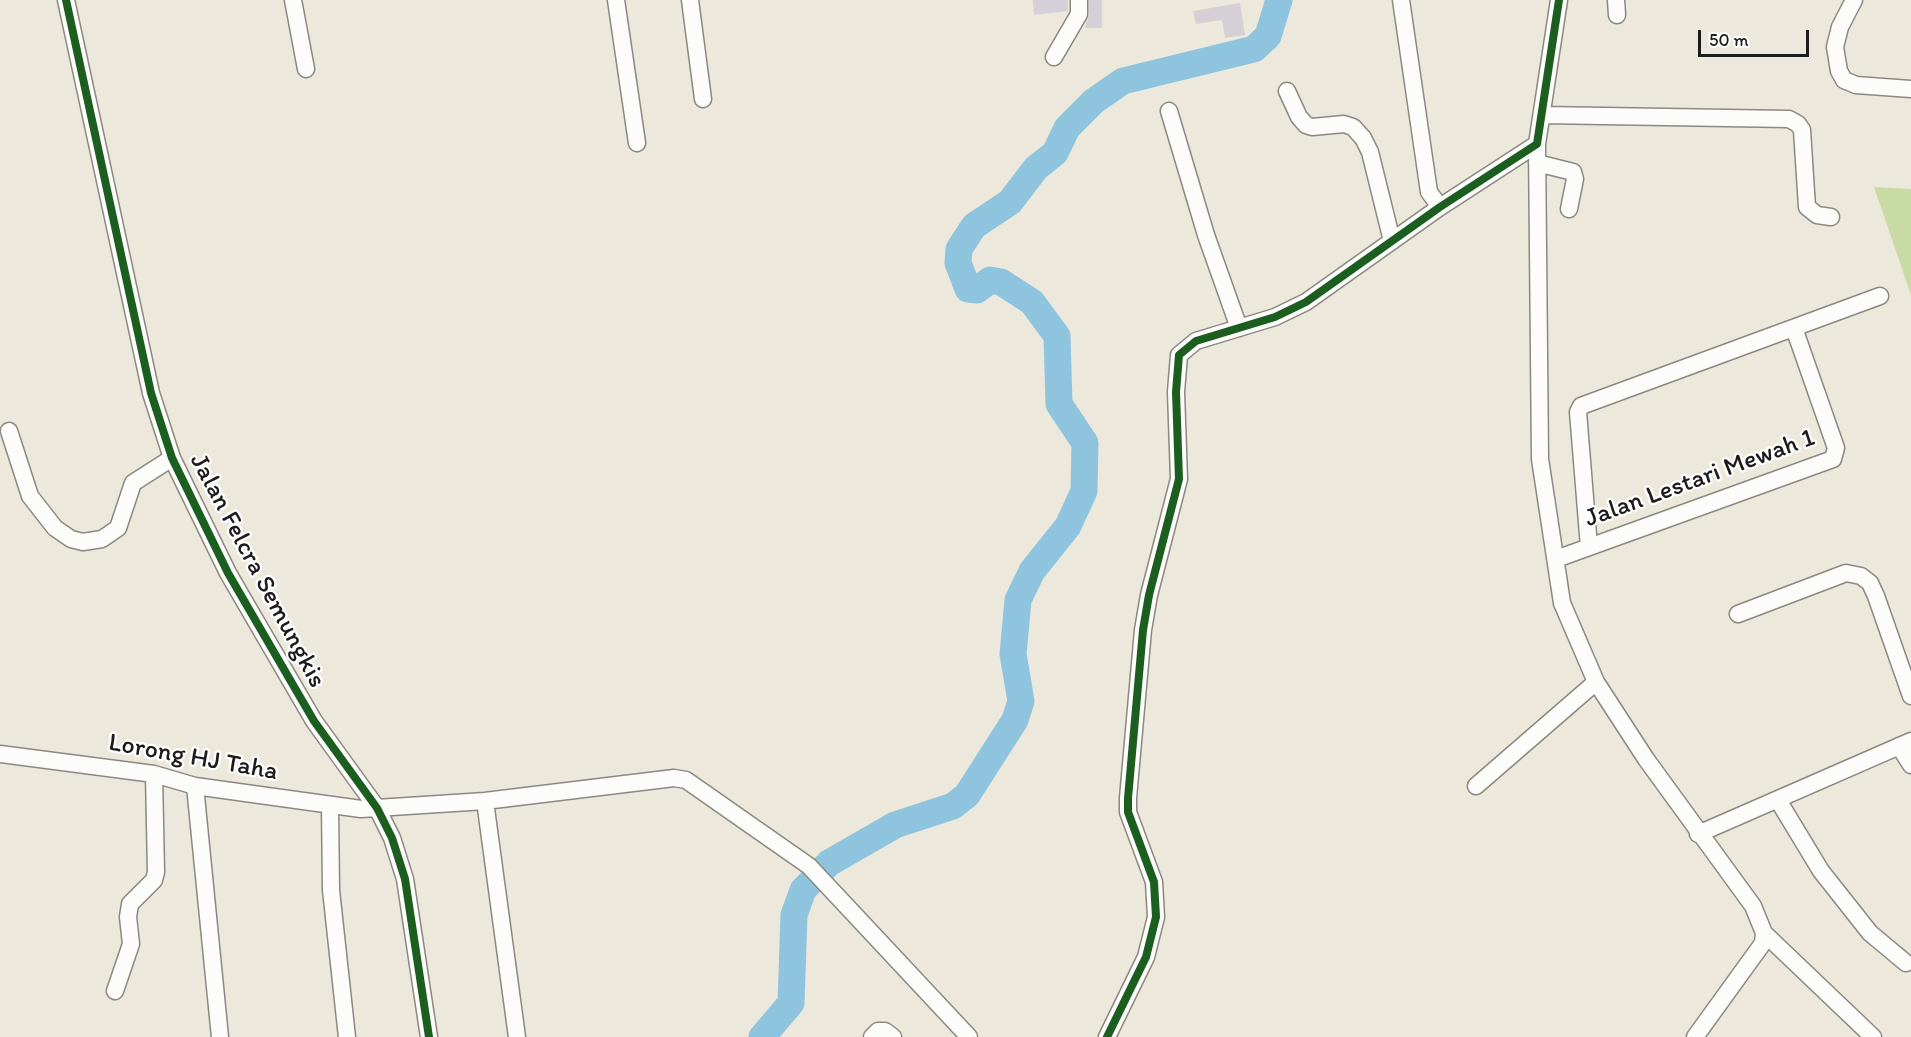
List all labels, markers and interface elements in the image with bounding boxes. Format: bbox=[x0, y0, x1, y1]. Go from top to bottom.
scale bar bbox=[1701, 18, 1812, 56]
text: 50 m bbox=[1709, 29, 1749, 51]
street label: Jalan Lestari Mewah 1 bbox=[1581, 423, 1819, 535]
street label: Jalan Felcra Semungkis bbox=[182, 449, 332, 693]
street label: Lorong HJ Taha bbox=[106, 728, 280, 788]

